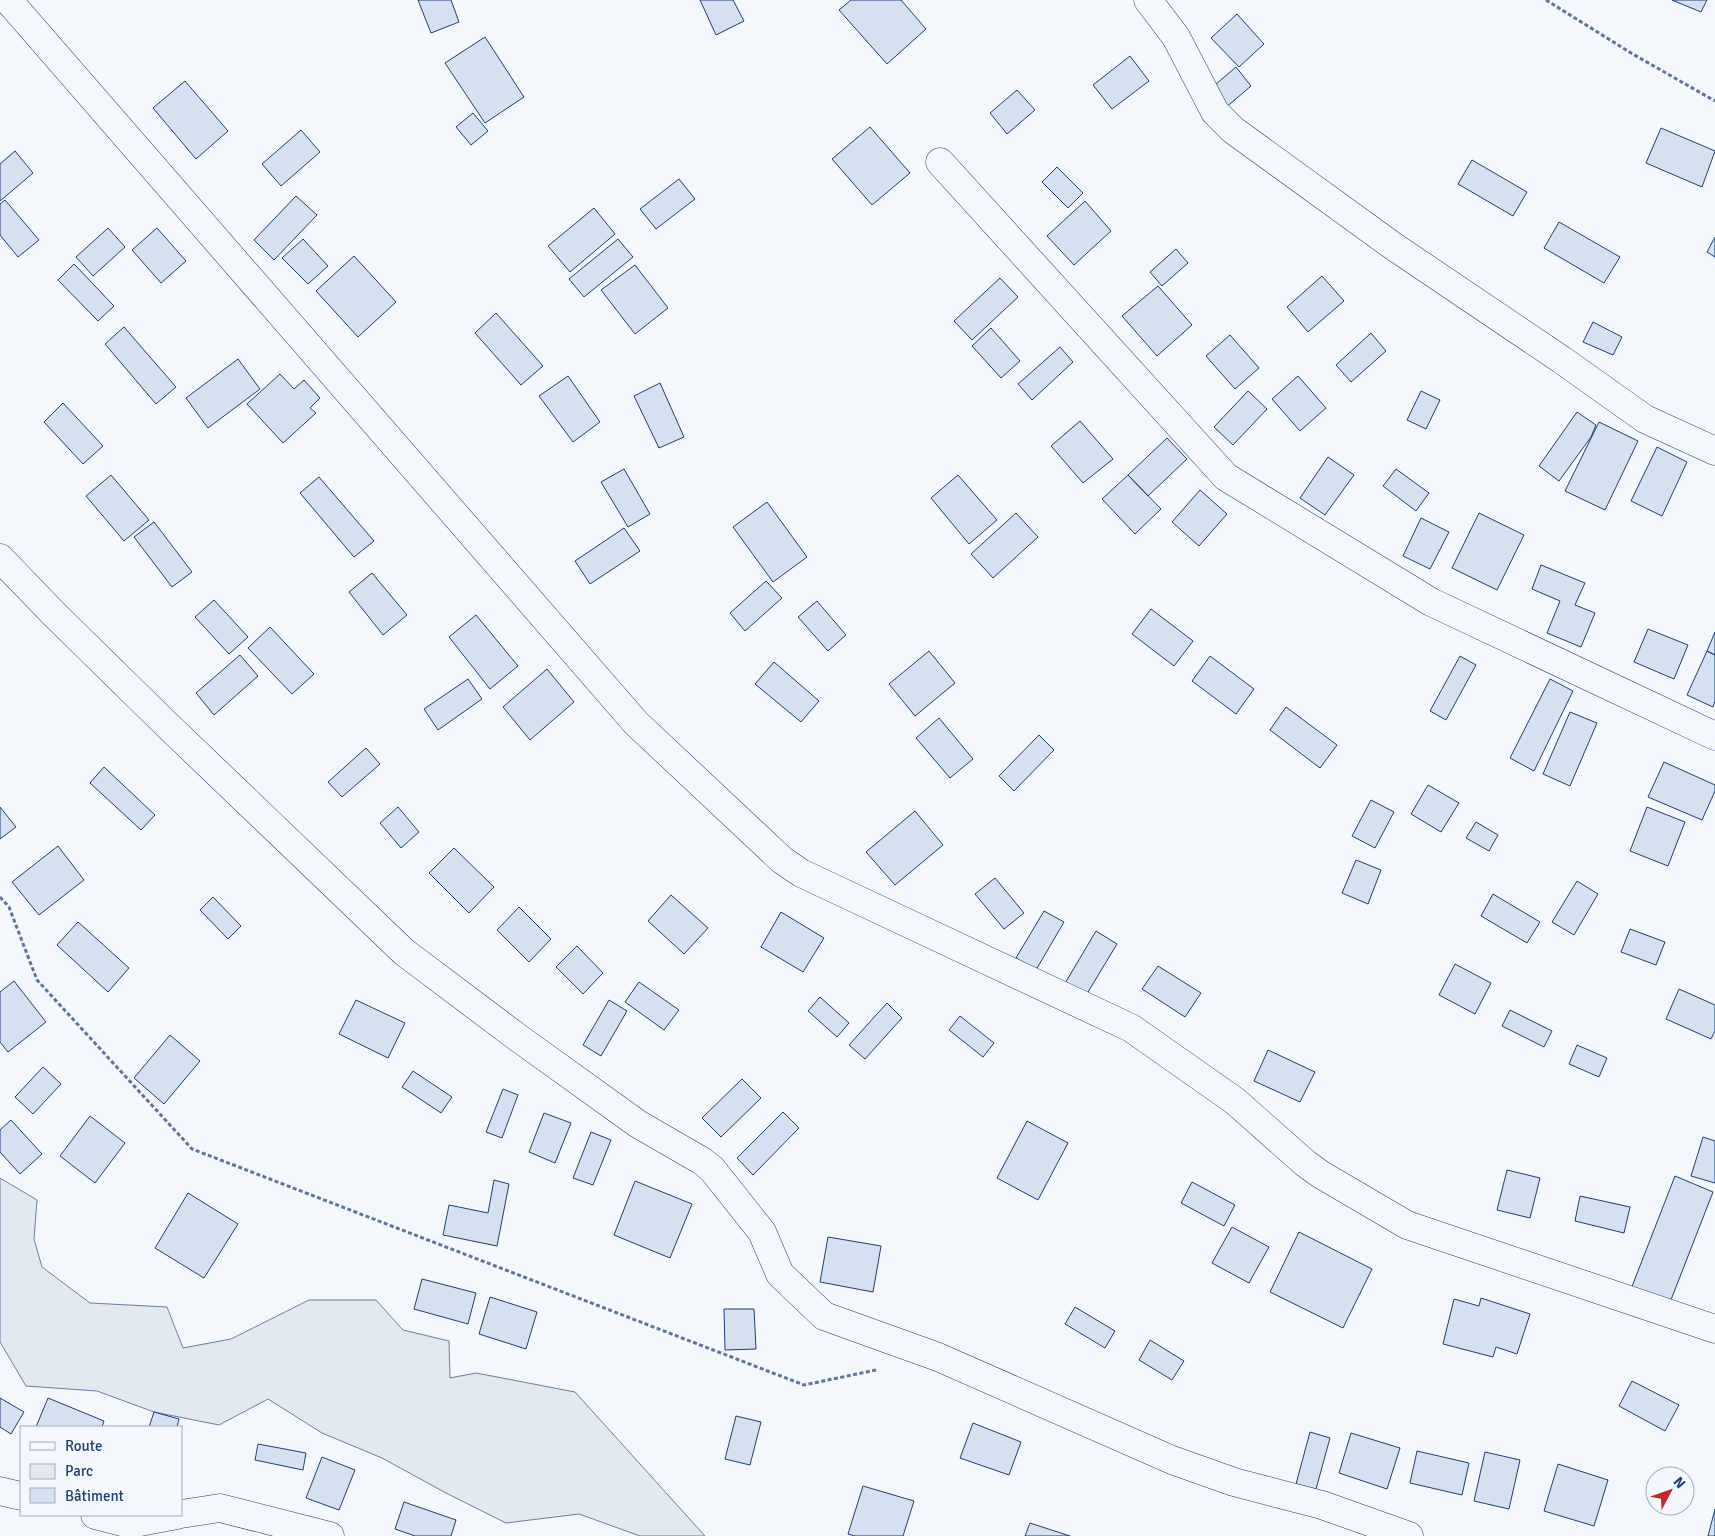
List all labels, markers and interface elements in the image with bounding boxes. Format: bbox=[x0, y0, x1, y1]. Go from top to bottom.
legend bbox=[20, 1426, 182, 1516]
text: Route bbox=[65, 1437, 102, 1455]
text: Parc bbox=[65, 1462, 93, 1480]
north arrow bbox=[1645, 1466, 1695, 1516]
text: N bbox=[1670, 1474, 1689, 1492]
text: Bâtiment bbox=[65, 1487, 124, 1505]

